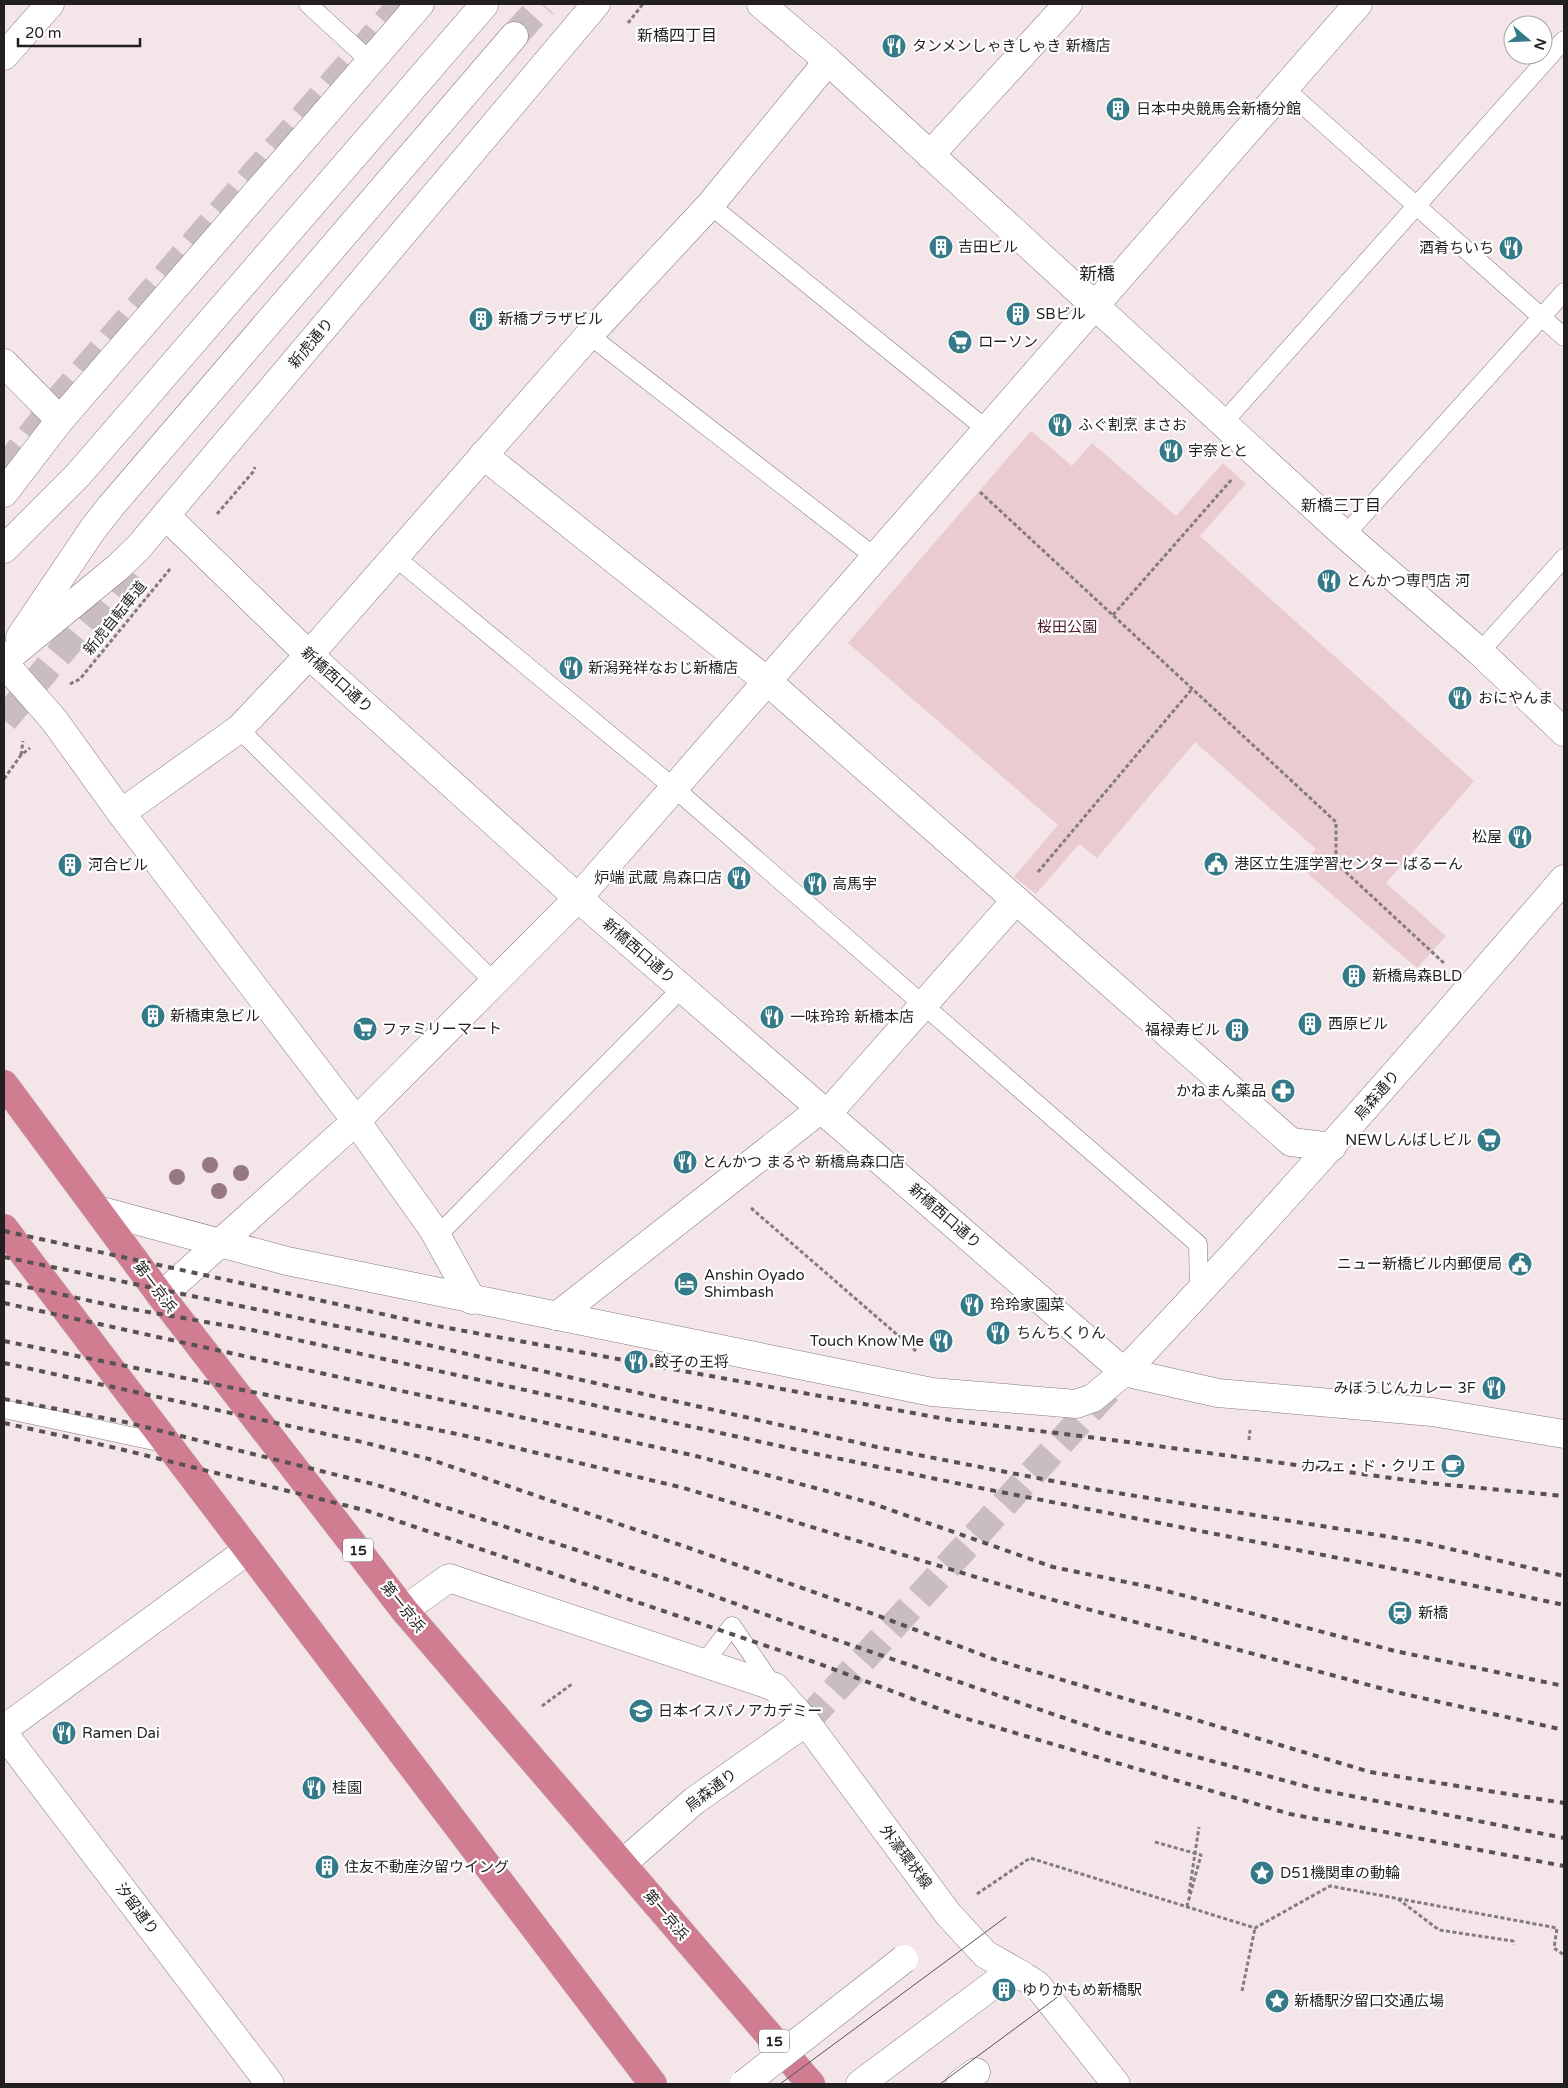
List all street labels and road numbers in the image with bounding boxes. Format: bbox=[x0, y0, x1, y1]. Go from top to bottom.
street label: 新虎通り bbox=[285, 314, 337, 372]
street label: 新虎自転車道 bbox=[80, 577, 150, 659]
street label: 新橋西口通り bbox=[298, 643, 376, 717]
street label: 新橋西口通り bbox=[599, 915, 679, 987]
street label: 烏森通り bbox=[1351, 1066, 1403, 1124]
street label: 新橋西口通り bbox=[905, 1180, 985, 1252]
street label: 第一京浜 bbox=[130, 1258, 180, 1316]
road number: 15 bbox=[343, 1538, 373, 1562]
street label: 第一京浜 bbox=[377, 1578, 429, 1636]
street label: 烏森通り bbox=[682, 1765, 740, 1815]
street label: 外濠環状線 bbox=[876, 1822, 936, 1892]
street label: 汐留通り bbox=[112, 1880, 162, 1938]
street label: 第一京浜 bbox=[640, 1886, 692, 1944]
road number: 15 bbox=[759, 2030, 789, 2052]

